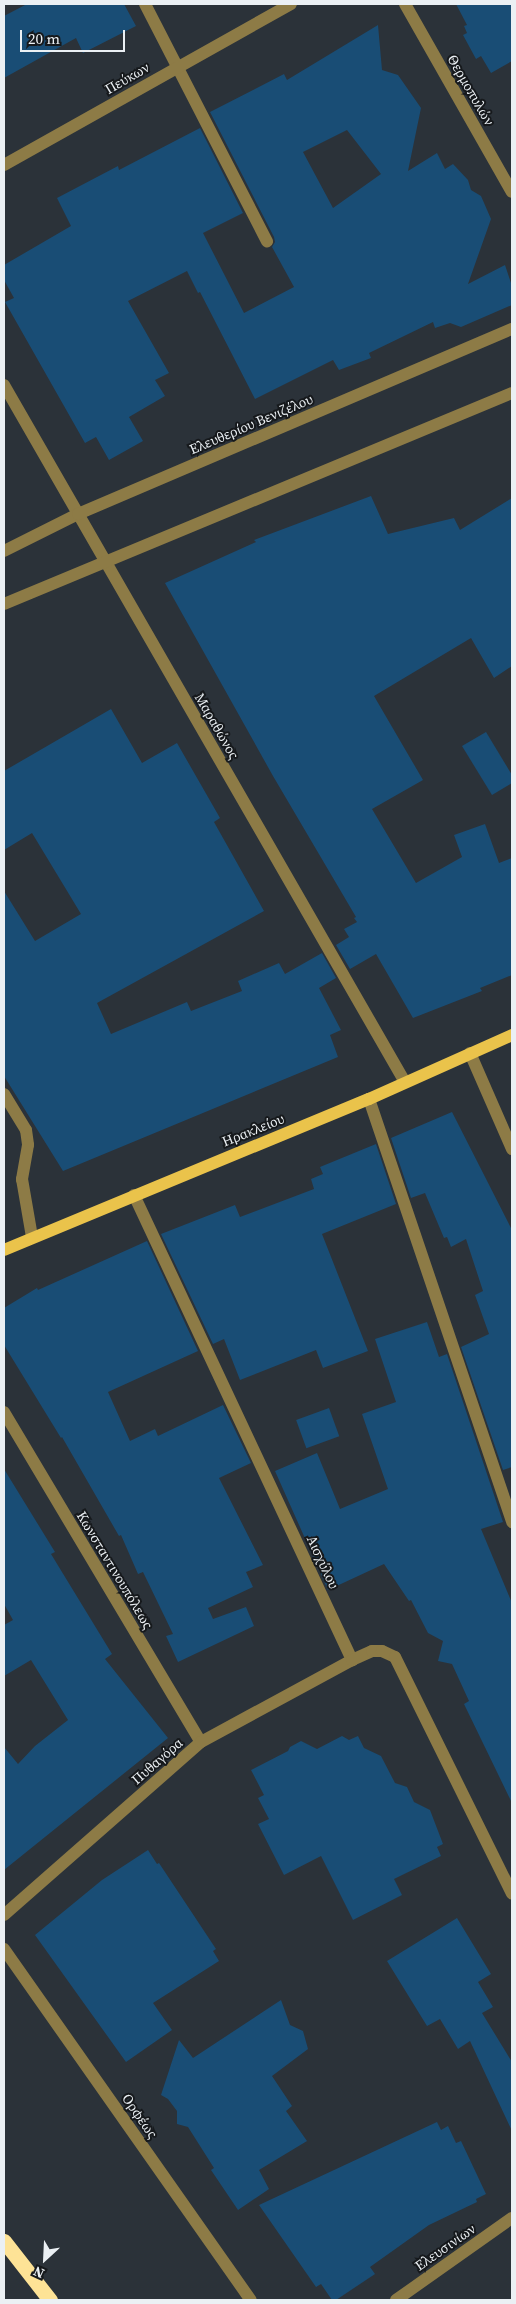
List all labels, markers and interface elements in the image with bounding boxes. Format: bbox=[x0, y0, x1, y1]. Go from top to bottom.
scale bar bbox=[22, 20, 128, 52]
text: 20 m bbox=[28, 28, 60, 49]
street label: Θερμοπυλών bbox=[444, 52, 498, 128]
street label: Πεύκων bbox=[102, 59, 152, 97]
street label: Ελευθερίου Βενιζέλου bbox=[187, 390, 315, 458]
street label: Μαραθώνος bbox=[191, 690, 243, 762]
street label: Ηρακλείου bbox=[219, 1110, 287, 1150]
street label: Κωνσταντινουπόλεως bbox=[73, 1508, 157, 1632]
street label: Αισχύλου bbox=[303, 1533, 343, 1591]
street label: Πυθαγόρα bbox=[128, 1734, 186, 1788]
street label: Ορφέως bbox=[119, 2090, 161, 2142]
street label: Ελευσινίων bbox=[411, 2220, 479, 2274]
north arrow bbox=[20, 2234, 70, 2284]
text: N bbox=[30, 2261, 48, 2284]

